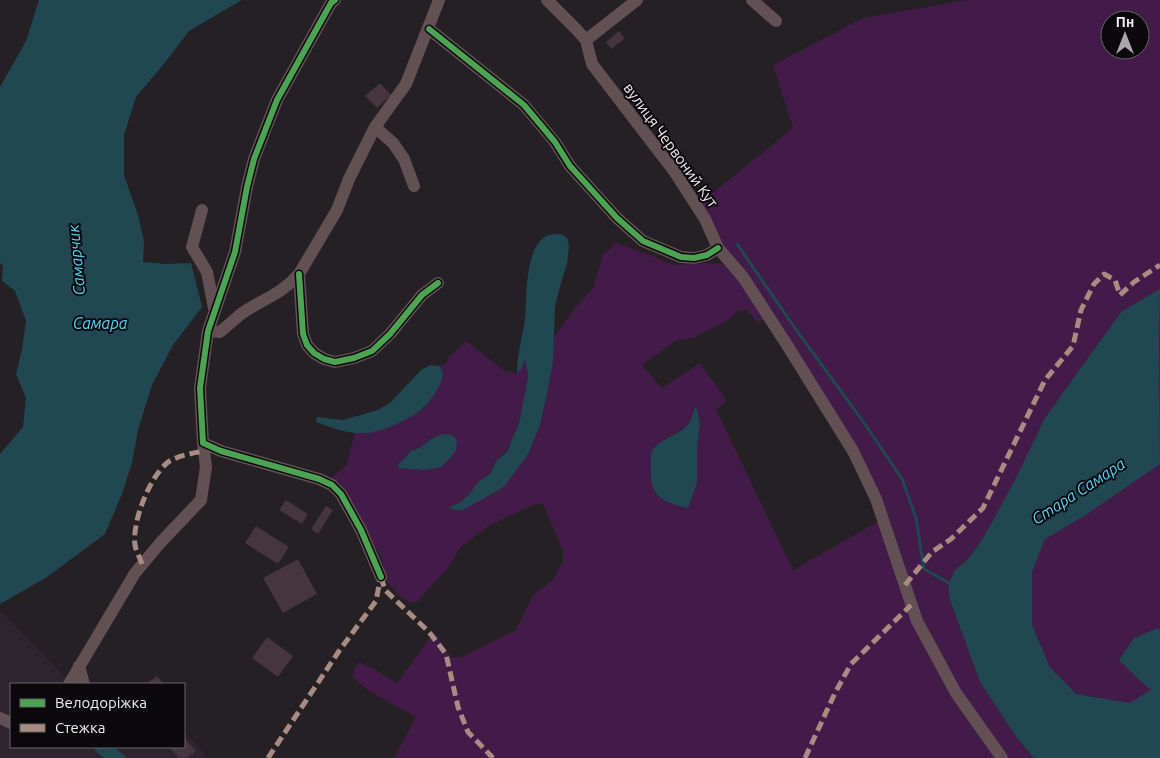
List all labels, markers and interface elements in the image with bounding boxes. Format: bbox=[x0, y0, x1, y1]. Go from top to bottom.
north arrow bbox=[1100, 10, 1150, 60]
text: Пн bbox=[1116, 14, 1134, 30]
street label: вулиця Червоний Кут bbox=[620, 80, 722, 211]
water label: Самарчик bbox=[64, 223, 88, 296]
water label: Самара bbox=[73, 314, 128, 332]
water label: Стара Самара bbox=[1028, 454, 1128, 528]
legend bbox=[10, 683, 185, 748]
text: Велодоріжка bbox=[55, 694, 147, 711]
text: Стежка bbox=[55, 719, 105, 736]

